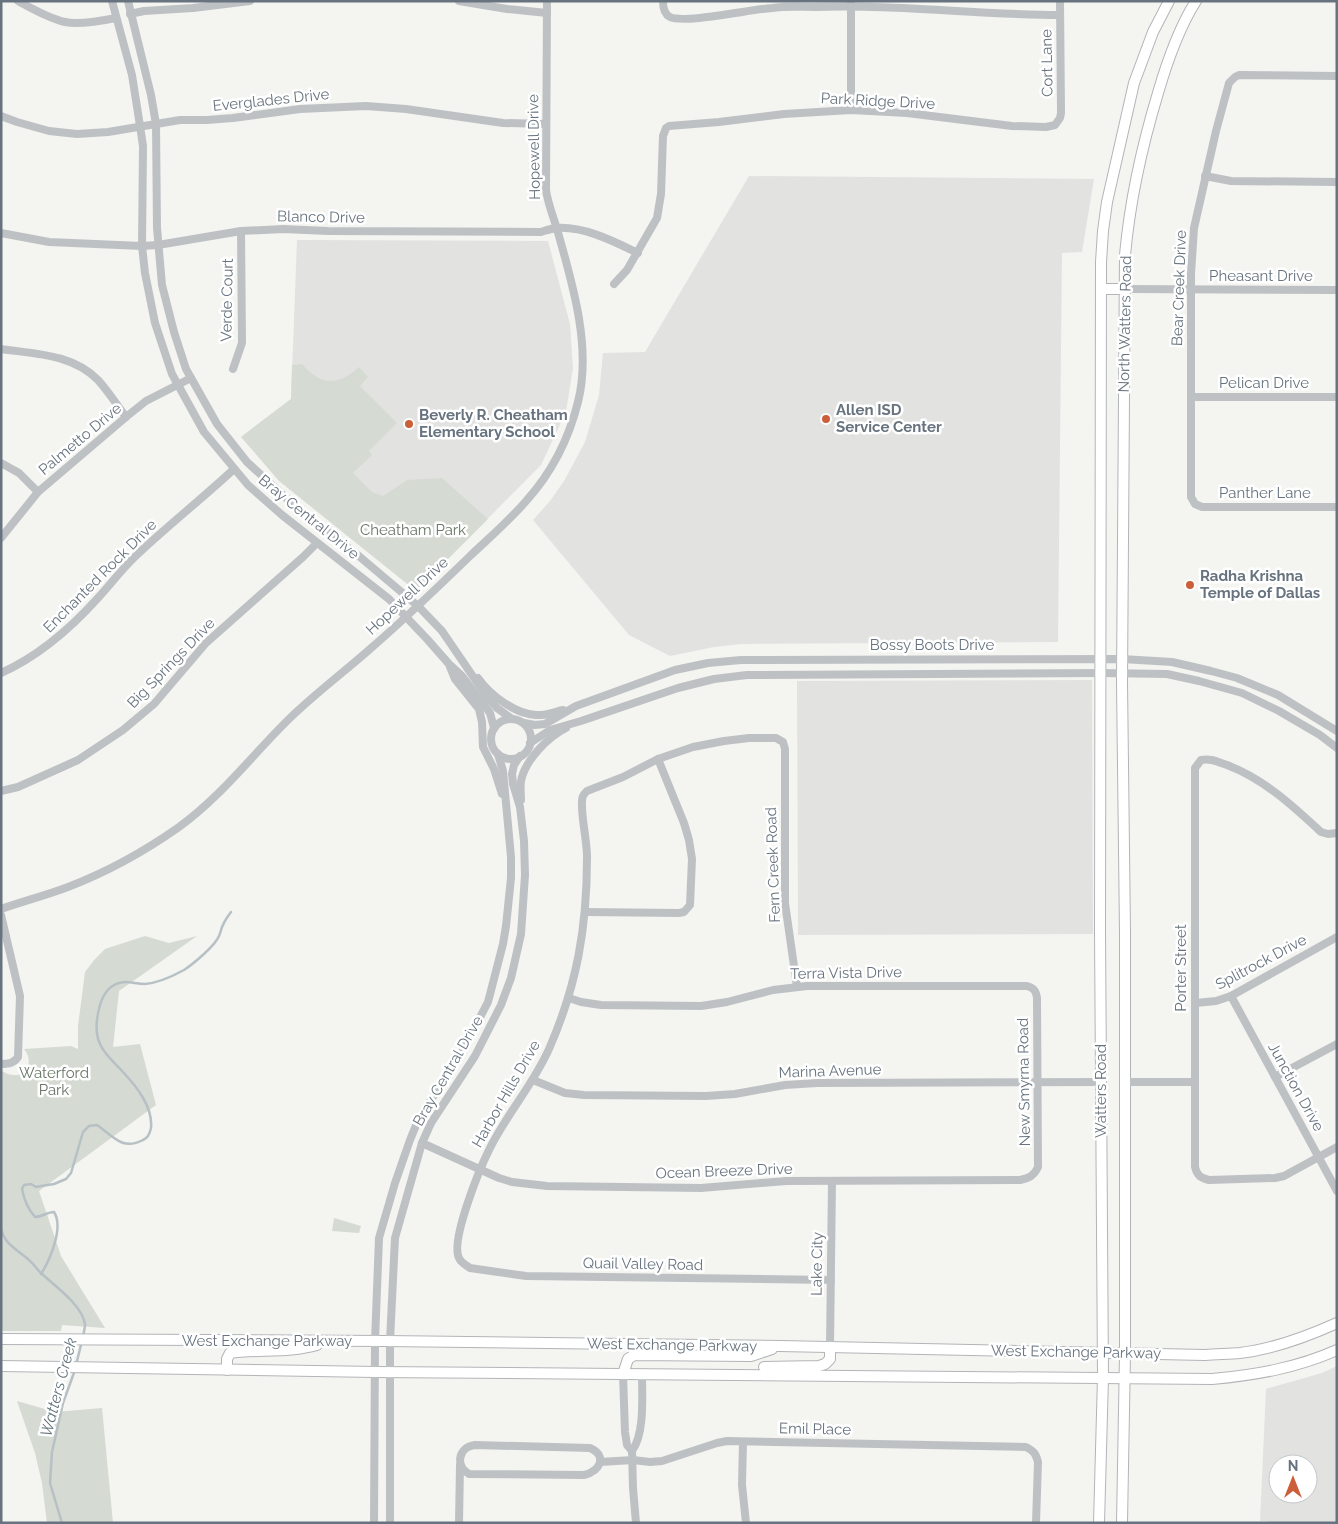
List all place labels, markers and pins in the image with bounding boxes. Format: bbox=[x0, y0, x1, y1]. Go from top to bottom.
place label: Allen ISD Service Center bbox=[836, 401, 942, 436]
place label: Beverly R. Cheatham Elementary School bbox=[419, 406, 568, 441]
marker: Allen ISD Service Center bbox=[820, 413, 832, 425]
marker: Beverly R. Cheatham Elementary School bbox=[403, 418, 415, 430]
place label: Radha Krishna Temple of Dallas bbox=[1200, 567, 1320, 602]
marker: Radha Krishna Temple of Dallas bbox=[1184, 579, 1196, 591]

